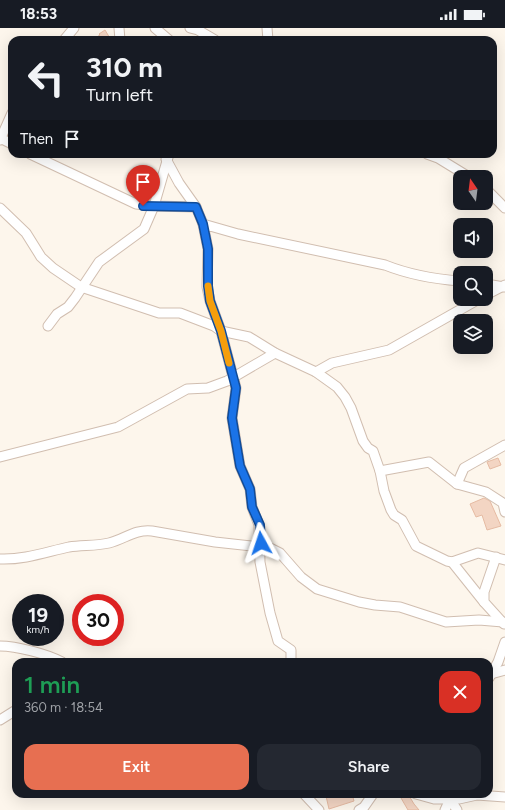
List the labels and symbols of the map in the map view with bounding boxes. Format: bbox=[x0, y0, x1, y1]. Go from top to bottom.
pin bbox=[126, 165, 160, 206]
north arrow bbox=[453, 170, 493, 210]
position arrow bbox=[240, 522, 282, 564]
speed limit sign: 30 bbox=[72, 594, 124, 646]

